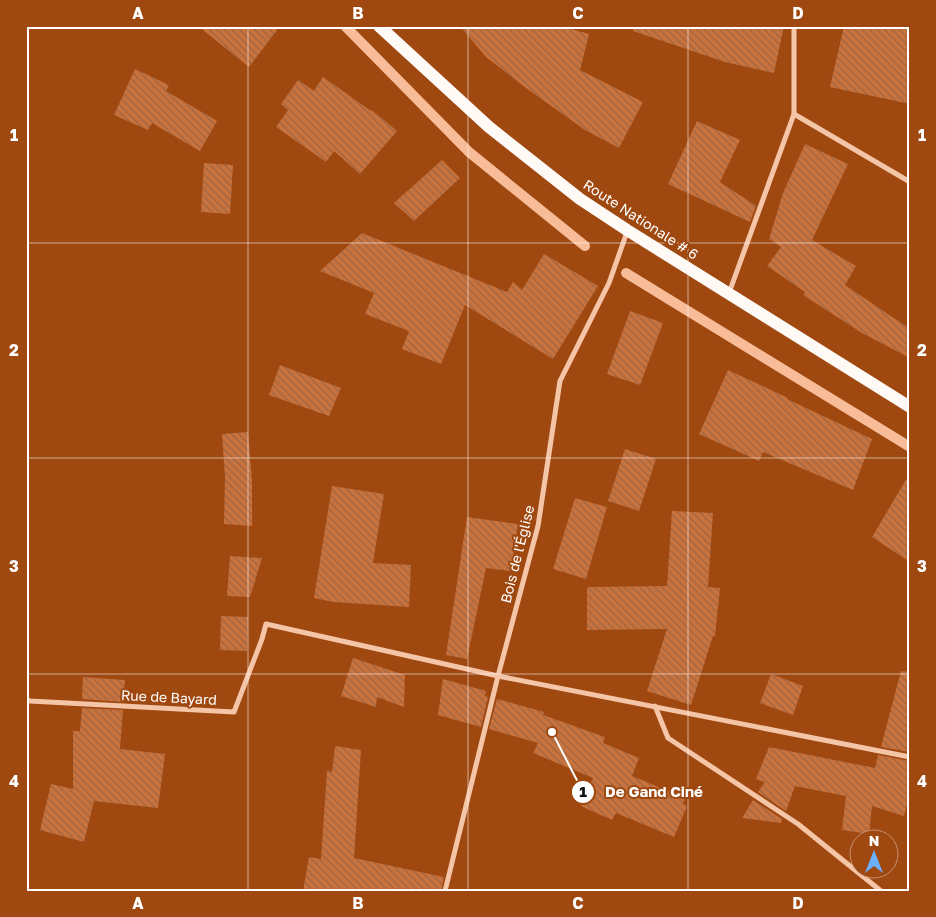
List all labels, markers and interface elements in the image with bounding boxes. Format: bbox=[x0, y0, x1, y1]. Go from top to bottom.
text: A bbox=[132, 3, 144, 23]
text: B bbox=[352, 3, 364, 23]
text: C bbox=[572, 3, 584, 23]
text: D bbox=[792, 3, 804, 23]
text: 1 bbox=[10, 125, 18, 145]
text: 1 bbox=[918, 125, 926, 145]
street label: Route Nationale # 6 bbox=[580, 175, 702, 263]
text: 2 bbox=[9, 340, 19, 360]
text: 2 bbox=[917, 340, 927, 360]
street label: Bois de l'Église bbox=[497, 503, 537, 605]
text: 3 bbox=[9, 556, 19, 576]
text: 3 bbox=[917, 556, 927, 576]
street label: Rue de Bayard bbox=[121, 686, 217, 708]
text: 4 bbox=[9, 771, 19, 791]
text: 4 bbox=[917, 771, 927, 791]
callout: De Gand Ciné bbox=[570, 777, 713, 807]
text: 1 bbox=[579, 782, 587, 800]
text: De Gand Ciné bbox=[605, 782, 703, 800]
north arrow bbox=[848, 830, 898, 880]
text: N bbox=[869, 832, 879, 849]
text: A bbox=[132, 893, 144, 913]
text: B bbox=[352, 893, 364, 913]
text: C bbox=[572, 893, 584, 913]
text: D bbox=[792, 893, 804, 913]

